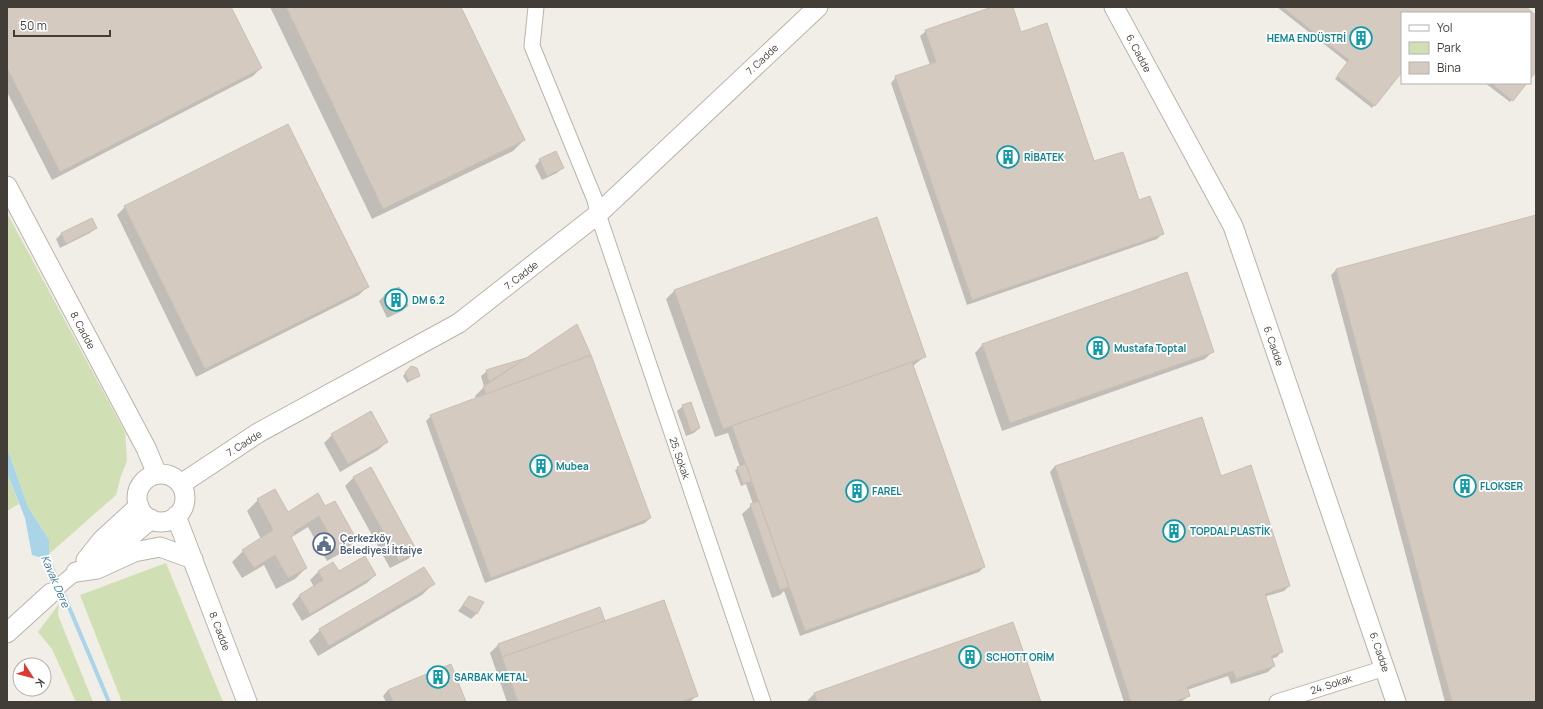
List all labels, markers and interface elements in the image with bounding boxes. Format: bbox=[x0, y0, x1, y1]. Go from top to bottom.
scale bar bbox=[14, 12, 110, 38]
legend bbox=[1401, 12, 1531, 84]
text: 50 m bbox=[20, 17, 47, 34]
text: Yol bbox=[1437, 19, 1453, 36]
building icon: HEMA ENDÜSTRİ bbox=[1348, 25, 1374, 51]
place label: HEMA ENDÜSTRİ bbox=[1267, 31, 1346, 45]
street label: 6. Cadde bbox=[1123, 32, 1155, 75]
text: Park bbox=[1437, 39, 1462, 56]
street label: 7. Cadde bbox=[743, 40, 781, 78]
text: Bina bbox=[1437, 59, 1461, 76]
building icon: RİBATEK bbox=[995, 144, 1021, 170]
place label: RİBATEK bbox=[1024, 150, 1065, 164]
street label: 7. Cadde bbox=[501, 257, 541, 293]
building icon: DM 6.2 bbox=[383, 287, 409, 313]
place label: DM 6.2 bbox=[412, 293, 445, 307]
street label: 8. Cadde bbox=[67, 309, 99, 351]
street label: 6. Cadde bbox=[1261, 324, 1287, 368]
building icon: Mustafa Toptal bbox=[1085, 335, 1111, 361]
place label: Mustafa Toptal bbox=[1114, 341, 1186, 355]
street label: 7. Cadde bbox=[224, 427, 265, 459]
street label: 25. Sokak bbox=[666, 435, 694, 482]
building icon: Mubea bbox=[528, 453, 554, 479]
place label: Mubea bbox=[556, 459, 589, 473]
building icon: FLOKSER bbox=[1452, 473, 1478, 499]
building icon: FAREL bbox=[844, 478, 870, 504]
place label: FLOKSER bbox=[1480, 479, 1523, 493]
place label: FAREL bbox=[872, 484, 902, 498]
building icon: TOPDAL PLASTİK bbox=[1161, 518, 1187, 544]
place label: TOPDAL PLASTİK bbox=[1190, 524, 1271, 538]
public building icon: Çerkezköy Belediyesi İtfaiye bbox=[311, 531, 337, 557]
place label: Çerkezköy Belediyesi İtfaiye bbox=[340, 531, 423, 557]
water label: Kavak Dere bbox=[38, 553, 74, 610]
street label: 8. Cadde bbox=[206, 609, 234, 653]
street label: 6. Cadde bbox=[1367, 630, 1393, 674]
building icon: SCHOTT ORİM bbox=[957, 644, 983, 670]
place label: SCHOTT ORİM bbox=[986, 650, 1054, 664]
north arrow bbox=[12, 657, 52, 697]
building icon: SARBAK METAL bbox=[425, 664, 451, 690]
place label: SARBAK METAL bbox=[454, 670, 528, 684]
street label: 24. Sokak bbox=[1308, 670, 1355, 697]
text: K bbox=[32, 676, 49, 691]

